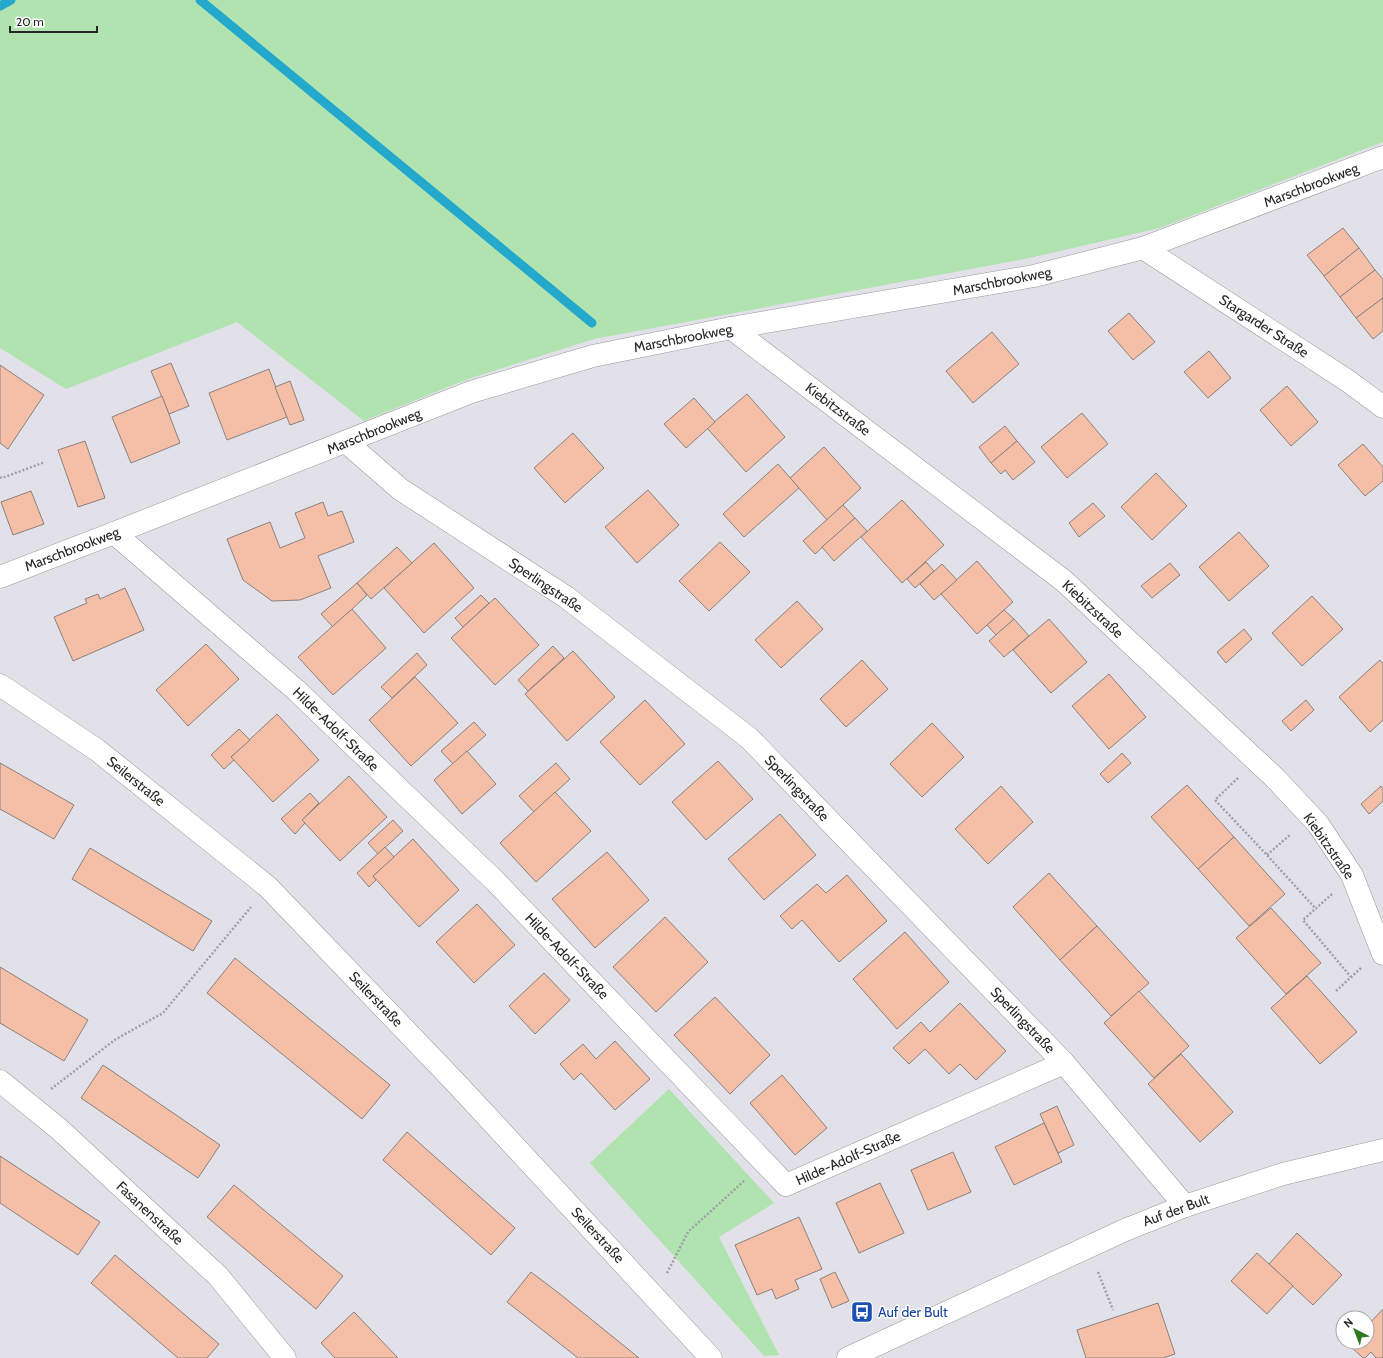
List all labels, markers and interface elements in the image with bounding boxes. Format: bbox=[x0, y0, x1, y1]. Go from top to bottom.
scale bar bbox=[10, 8, 97, 34]
text: 20 m bbox=[16, 14, 44, 29]
street label: Marschbrookweg bbox=[1261, 158, 1362, 211]
street label: Marschbrookweg bbox=[951, 262, 1054, 299]
street label: Stargarder Straße bbox=[1216, 290, 1312, 362]
street label: Marschbrookweg bbox=[632, 319, 735, 356]
street label: Kiebitzstraße bbox=[802, 379, 874, 439]
street label: Marschbrookweg bbox=[324, 404, 425, 458]
street label: Marschbrookweg bbox=[22, 522, 123, 575]
street label: Sperlingstraße bbox=[506, 554, 586, 616]
street label: Kiebitzstraße bbox=[1059, 576, 1127, 642]
street label: Hilde-Adolf-Straße bbox=[289, 683, 383, 775]
street label: Sperlingstraße bbox=[761, 751, 833, 825]
street label: Seilerstraße bbox=[103, 752, 169, 810]
street label: Kiebitzstraße bbox=[1299, 809, 1359, 883]
street label: Hilde-Adolf-Straße bbox=[521, 909, 613, 1003]
street label: Seilerstraße bbox=[345, 968, 407, 1030]
street label: Sperlingstraße bbox=[987, 983, 1059, 1057]
street label: Hilde-Adolf-Straße bbox=[793, 1127, 903, 1189]
street label: Fasanenstraße bbox=[113, 1177, 187, 1249]
street label: Auf der Bult bbox=[1140, 1190, 1212, 1230]
street label: Seilerstraße bbox=[568, 1203, 628, 1267]
bus stop icon: Auf der Bult bbox=[849, 1299, 875, 1325]
place label: Auf der Bult bbox=[878, 1303, 948, 1321]
north arrow bbox=[1335, 1310, 1375, 1350]
text: N bbox=[1341, 1315, 1356, 1330]

